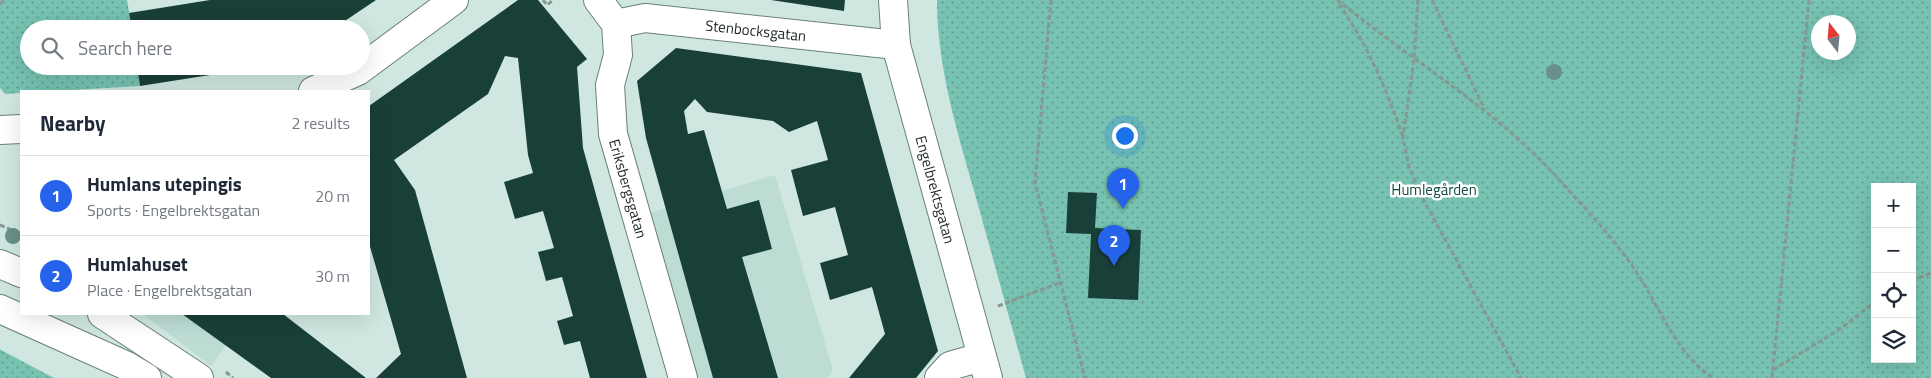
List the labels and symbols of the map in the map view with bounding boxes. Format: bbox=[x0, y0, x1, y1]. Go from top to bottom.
street label: Stenbocksgatan bbox=[704, 13, 807, 47]
north arrow bbox=[1811, 15, 1856, 60]
your location bbox=[1112, 123, 1138, 149]
street label: Engelbrektsgatan bbox=[910, 133, 962, 246]
street label: Eriksbergsgatan bbox=[604, 136, 654, 241]
pin: 1 bbox=[1107, 168, 1139, 209]
park label: Humlegården bbox=[1391, 178, 1477, 201]
pin: 2 bbox=[1098, 225, 1130, 266]

